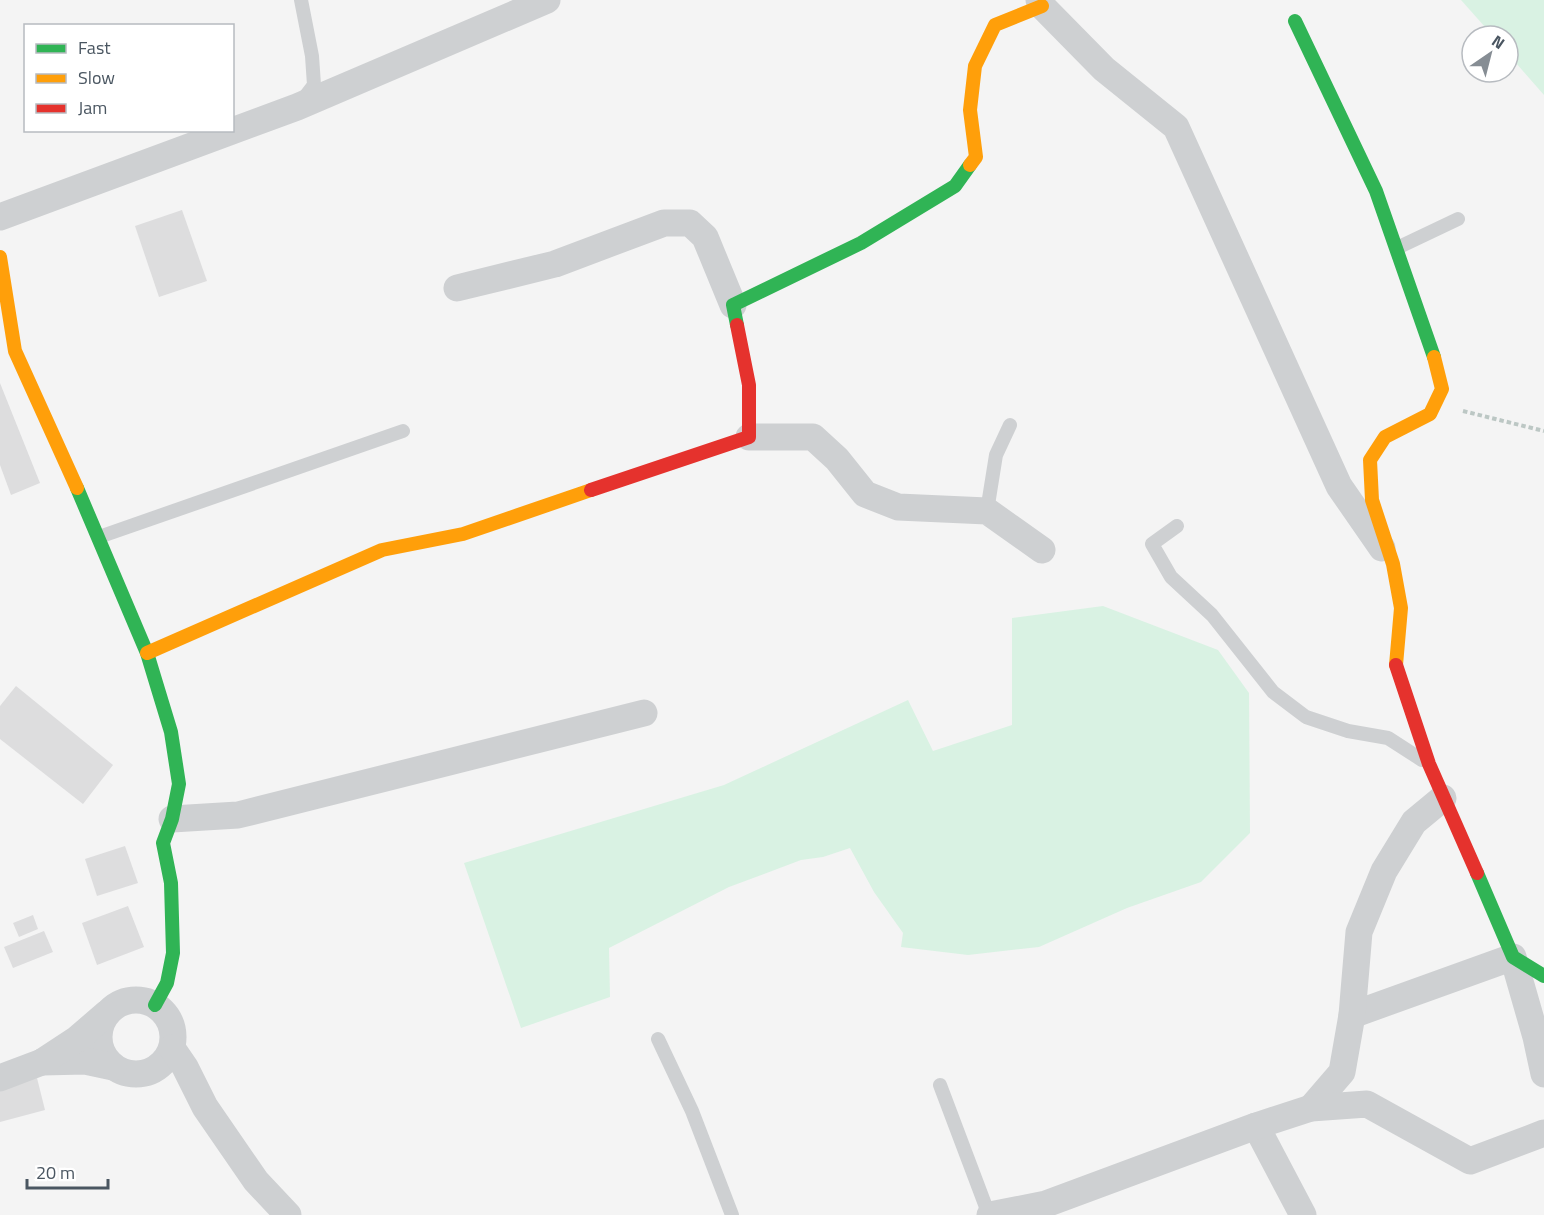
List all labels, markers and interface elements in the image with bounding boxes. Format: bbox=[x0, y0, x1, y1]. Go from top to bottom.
legend bbox=[24, 24, 234, 132]
north arrow bbox=[1460, 24, 1520, 84]
text: N bbox=[1487, 29, 1510, 55]
text: Fast bbox=[78, 34, 111, 61]
text: Slow bbox=[78, 64, 115, 91]
text: Jam bbox=[78, 94, 107, 121]
scale bar bbox=[27, 1152, 108, 1190]
text: 20 m bbox=[36, 1159, 75, 1186]

